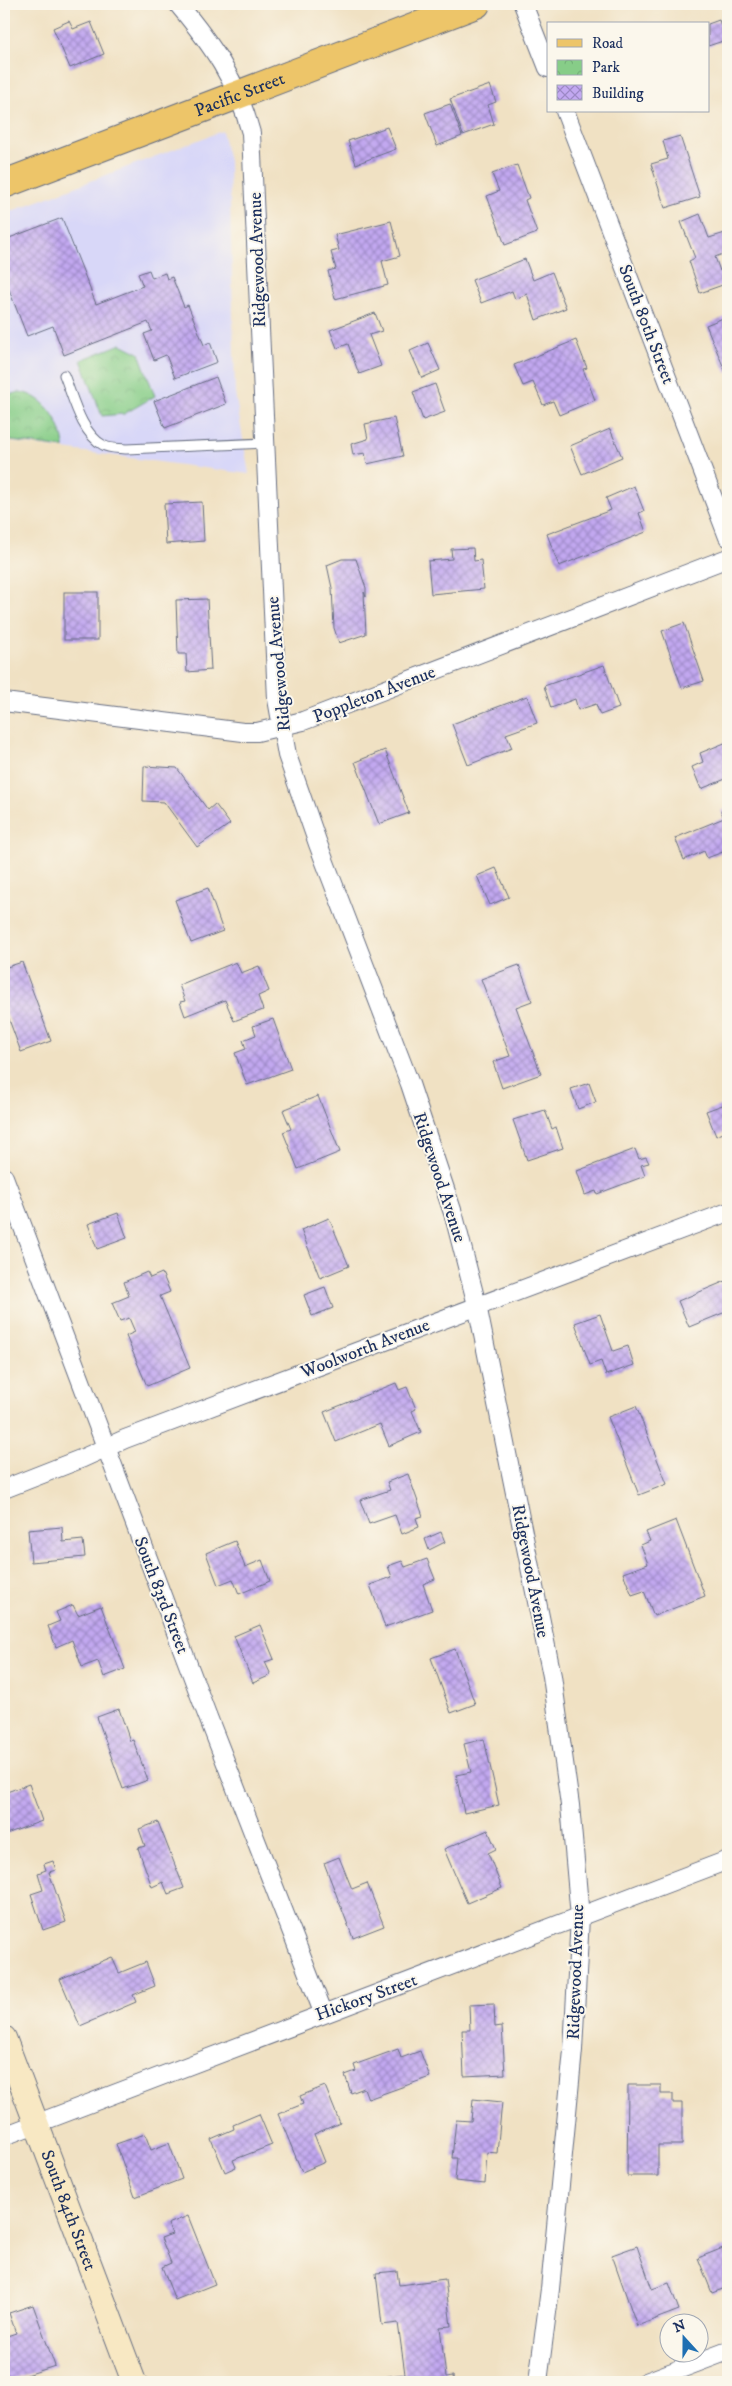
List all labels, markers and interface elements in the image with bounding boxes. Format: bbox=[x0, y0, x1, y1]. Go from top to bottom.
legend bbox=[547, 22, 710, 112]
text: Road bbox=[592, 34, 624, 53]
text: Park bbox=[592, 58, 621, 77]
street label: Pacific Street bbox=[192, 68, 288, 122]
text: Building bbox=[592, 84, 644, 103]
street label: Ridgewood Avenue bbox=[245, 192, 271, 328]
street label: South 80th Street bbox=[613, 261, 679, 387]
street label: Ridgewood Avenue bbox=[262, 595, 296, 732]
street label: Poppleton Avenue bbox=[310, 661, 439, 728]
street label: Ridgewood Avenue bbox=[408, 1109, 470, 1245]
street label: Woolworth Avenue bbox=[297, 1314, 433, 1384]
street label: Ridgewood Avenue bbox=[506, 1503, 554, 1640]
street label: South 83rd Street bbox=[129, 1534, 194, 1657]
street label: Ridgewood Avenue bbox=[563, 1904, 589, 2040]
street label: Hickory Street bbox=[312, 1969, 420, 2027]
street label: South 84th Street bbox=[35, 2147, 101, 2274]
north arrow bbox=[660, 2314, 710, 2364]
text: N bbox=[671, 2316, 689, 2337]

